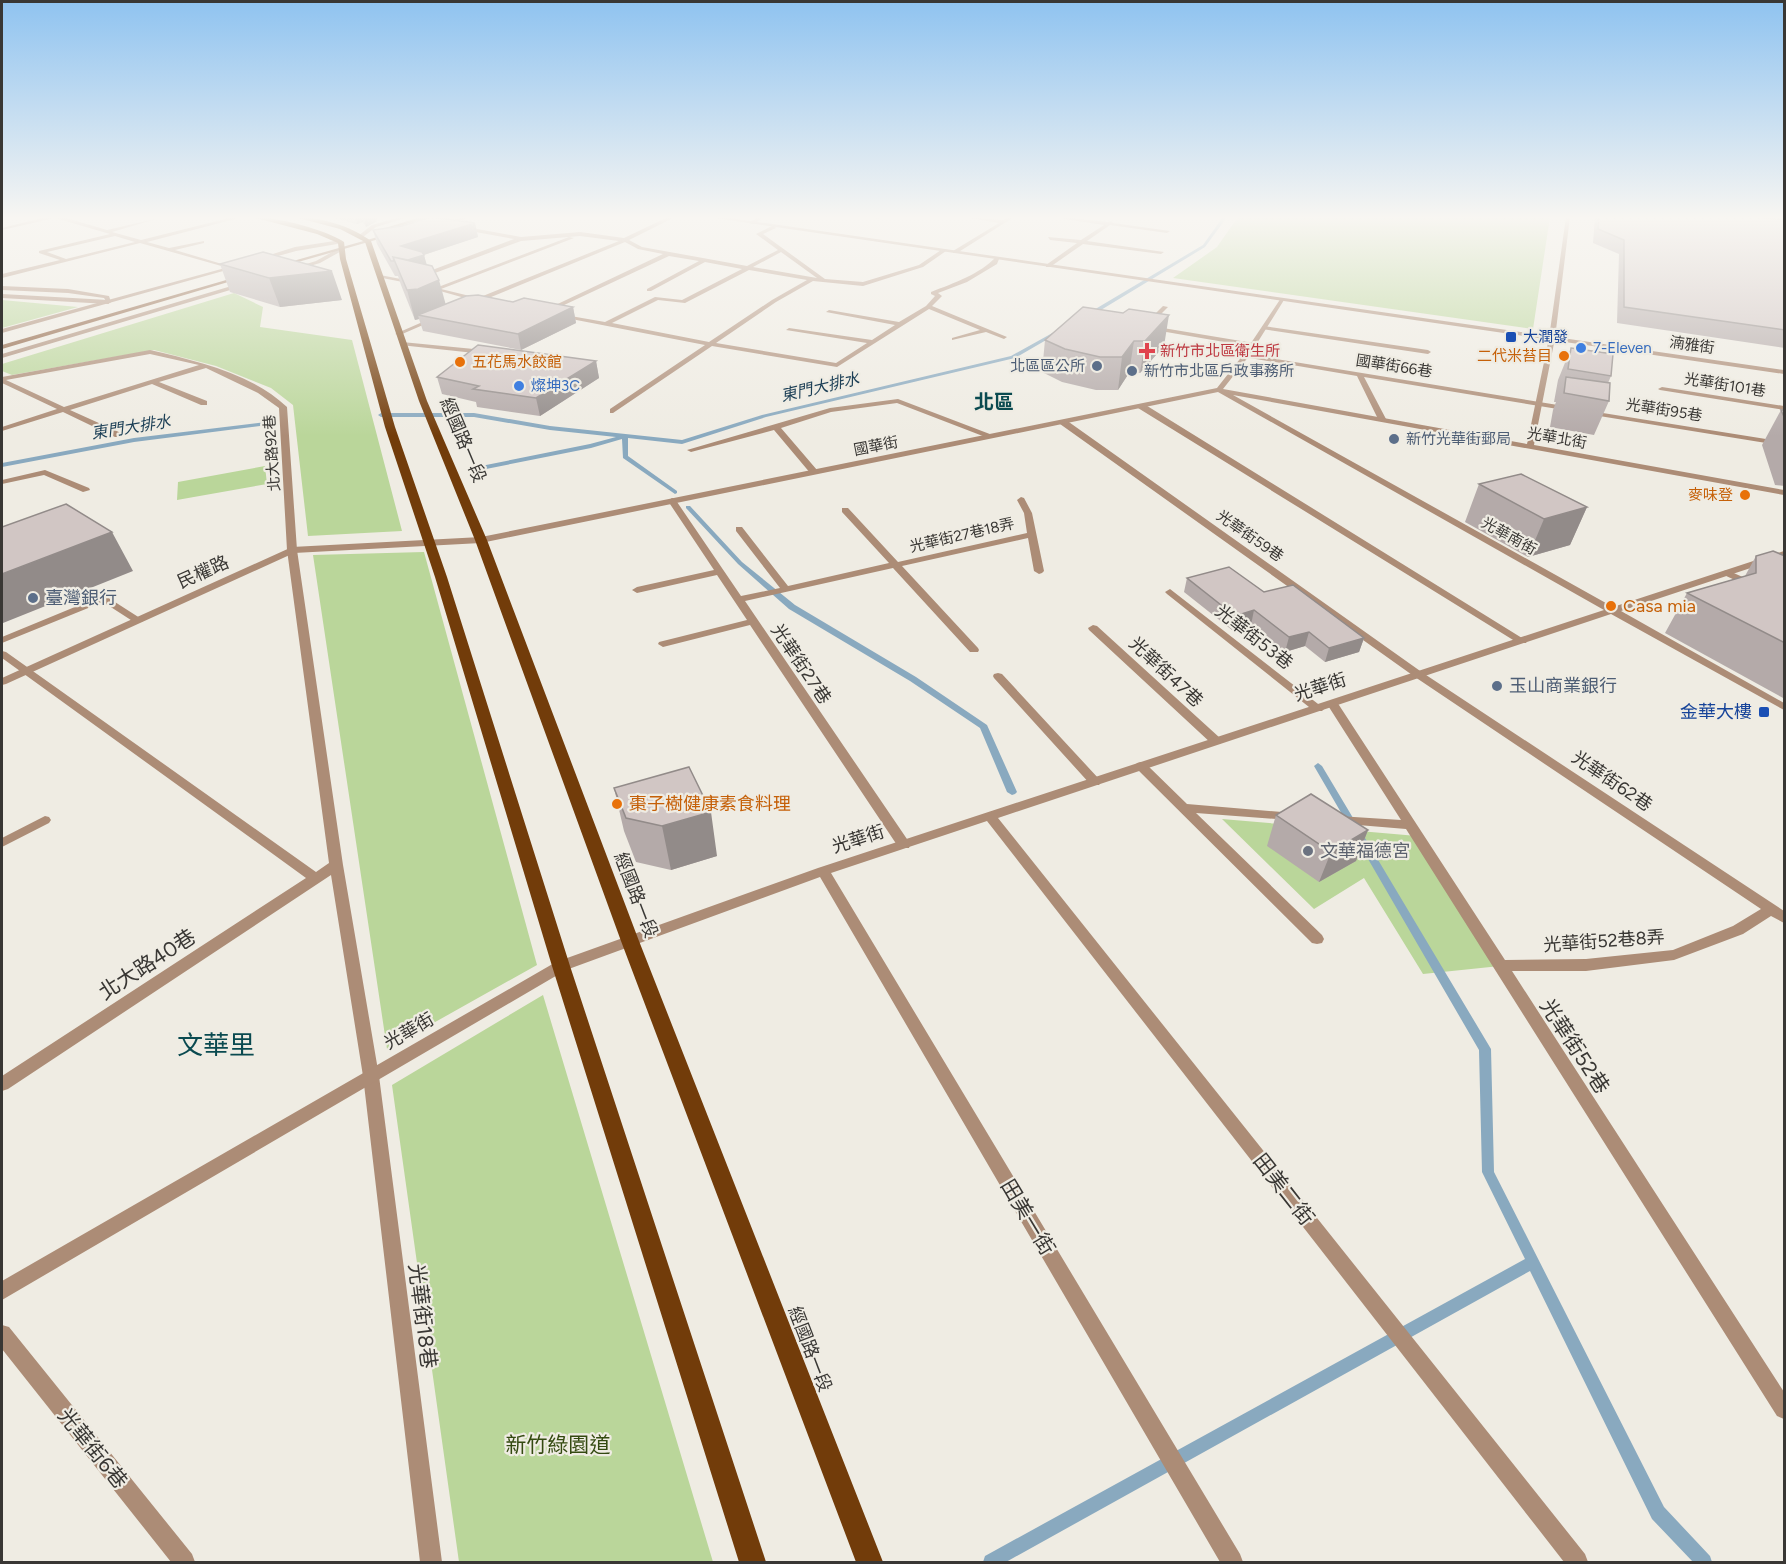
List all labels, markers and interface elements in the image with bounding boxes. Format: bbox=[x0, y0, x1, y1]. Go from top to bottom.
place label: 大潤發 bbox=[1523, 328, 1568, 346]
marker: 大潤發 bbox=[1504, 330, 1518, 344]
street label: 湳雅街 bbox=[1668, 333, 1716, 357]
place label: 7-Eleven bbox=[1593, 339, 1652, 357]
marker: 7-Eleven bbox=[1574, 341, 1588, 355]
marker: 新竹市北區衛生所 bbox=[1138, 342, 1156, 360]
place label: 新竹市北區衛生所 bbox=[1160, 342, 1280, 360]
place label: 二代米苔目 bbox=[1477, 347, 1552, 365]
marker: 二代米苔目 bbox=[1557, 349, 1571, 363]
street label: 國華街66巷 bbox=[1355, 351, 1433, 381]
place label: 五花馬水餃館 bbox=[472, 353, 562, 371]
marker: 五花馬水餃館 bbox=[453, 355, 467, 369]
place label: 北區區公所 bbox=[1010, 357, 1085, 375]
marker: 北區區公所 bbox=[1090, 359, 1104, 373]
place label: 新竹市北區戶政事務所 bbox=[1144, 362, 1294, 380]
marker: 新竹市北區戶政事務所 bbox=[1125, 364, 1139, 378]
water label: 東門大排水 bbox=[779, 369, 862, 405]
street label: 光華街101巷 bbox=[1683, 370, 1767, 400]
place label: 燦坤3C bbox=[531, 377, 580, 395]
marker: 燦坤3C bbox=[512, 379, 526, 393]
district label: 北區 bbox=[974, 390, 1014, 414]
street label: 經國路一段 bbox=[435, 394, 491, 486]
street label: 光華街95巷 bbox=[1625, 395, 1703, 425]
water label: 東門大排水 bbox=[90, 411, 173, 443]
street label: 北大路92巷 bbox=[260, 414, 284, 492]
street label: 光華北街 bbox=[1526, 424, 1588, 452]
place label: 新竹光華街郵局 bbox=[1406, 430, 1511, 448]
marker: 新竹光華街郵局 bbox=[1387, 432, 1401, 446]
street label: 國華街 bbox=[852, 433, 900, 459]
place label: 麥味登 bbox=[1688, 486, 1733, 504]
marker: 麥味登 bbox=[1738, 488, 1752, 502]
street label: 光華街59巷 bbox=[1213, 507, 1287, 565]
street label: 光華街27巷18弄 bbox=[908, 514, 1016, 556]
street label: 光華南街 bbox=[1478, 514, 1540, 558]
street label: 民權路 bbox=[174, 551, 232, 593]
place label: 臺灣銀行 bbox=[45, 587, 117, 609]
marker: 臺灣銀行 bbox=[26, 591, 40, 605]
place label: Casa mia bbox=[1623, 595, 1696, 617]
marker: Casa mia bbox=[1604, 599, 1618, 613]
street label: 光華街53巷 bbox=[1211, 600, 1297, 674]
street label: 光華街27巷 bbox=[766, 620, 836, 708]
street label: 光華街47巷 bbox=[1125, 632, 1207, 712]
street label: 光華街 bbox=[1291, 668, 1349, 706]
place label: 玉山商業銀行 bbox=[1509, 675, 1617, 697]
marker: 玉山商業銀行 bbox=[1490, 679, 1504, 693]
place label: 金華大樓 bbox=[1680, 701, 1752, 723]
marker: 金華大樓 bbox=[1757, 705, 1771, 719]
street label: 光華街62巷 bbox=[1568, 746, 1656, 816]
place label: 棗子樹健康素食料理 bbox=[629, 793, 791, 815]
marker: 棗子樹健康素食料理 bbox=[610, 797, 624, 811]
street label: 光華街 bbox=[829, 820, 887, 858]
place label: 文華福德宮 bbox=[1320, 840, 1410, 862]
marker: 文華福德宮 bbox=[1301, 844, 1315, 858]
street label: 經國路一段 bbox=[610, 849, 662, 941]
street label: 北大路40巷 bbox=[94, 923, 200, 1005]
street label: 光華街52巷8弄 bbox=[1543, 926, 1665, 956]
street label: 光華街52巷 bbox=[1535, 994, 1615, 1098]
street label: 光華街 bbox=[380, 1008, 438, 1054]
district label: 文華里 bbox=[177, 1029, 255, 1061]
street label: 田美二街 bbox=[1248, 1148, 1320, 1230]
street label: 田美一街 bbox=[996, 1175, 1060, 1259]
street label: 光華街18巷 bbox=[404, 1262, 442, 1370]
street label: 經國路一段 bbox=[784, 1303, 836, 1395]
street label: 光華街6巷 bbox=[53, 1403, 133, 1493]
park label: 新竹綠園道 bbox=[506, 1432, 611, 1457]

